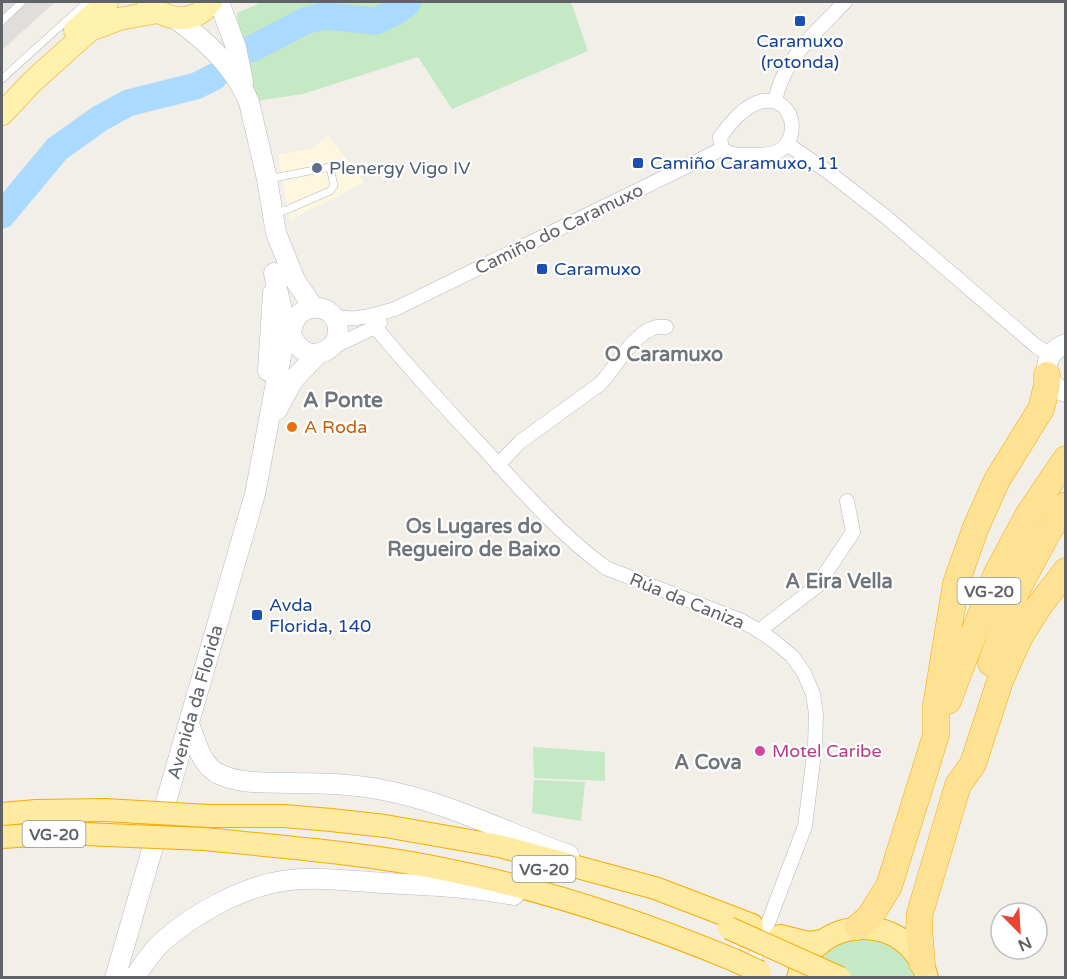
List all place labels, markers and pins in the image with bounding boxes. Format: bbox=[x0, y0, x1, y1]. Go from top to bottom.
marker: Caramuxo (rotonda) bbox=[793, 14, 807, 28]
place label: Caramuxo (rotonda) bbox=[756, 30, 844, 73]
place label: Camiño Caramuxo, 11 bbox=[650, 152, 839, 174]
marker: Camiño Caramuxo, 11 bbox=[631, 156, 645, 170]
place label: Plenergy Vigo IV bbox=[329, 157, 471, 179]
marker: Plenergy Vigo IV bbox=[310, 161, 324, 175]
place label: Caramuxo bbox=[554, 258, 641, 280]
marker: Caramuxo bbox=[535, 262, 549, 276]
place label: A Roda bbox=[304, 416, 367, 438]
marker: A Roda bbox=[285, 420, 299, 434]
place label: Avda Florida, 140 bbox=[269, 594, 371, 637]
marker: Avda Florida, 140 bbox=[250, 608, 264, 622]
place label: Motel Caribe bbox=[772, 740, 882, 762]
marker: Motel Caribe bbox=[753, 744, 767, 758]

